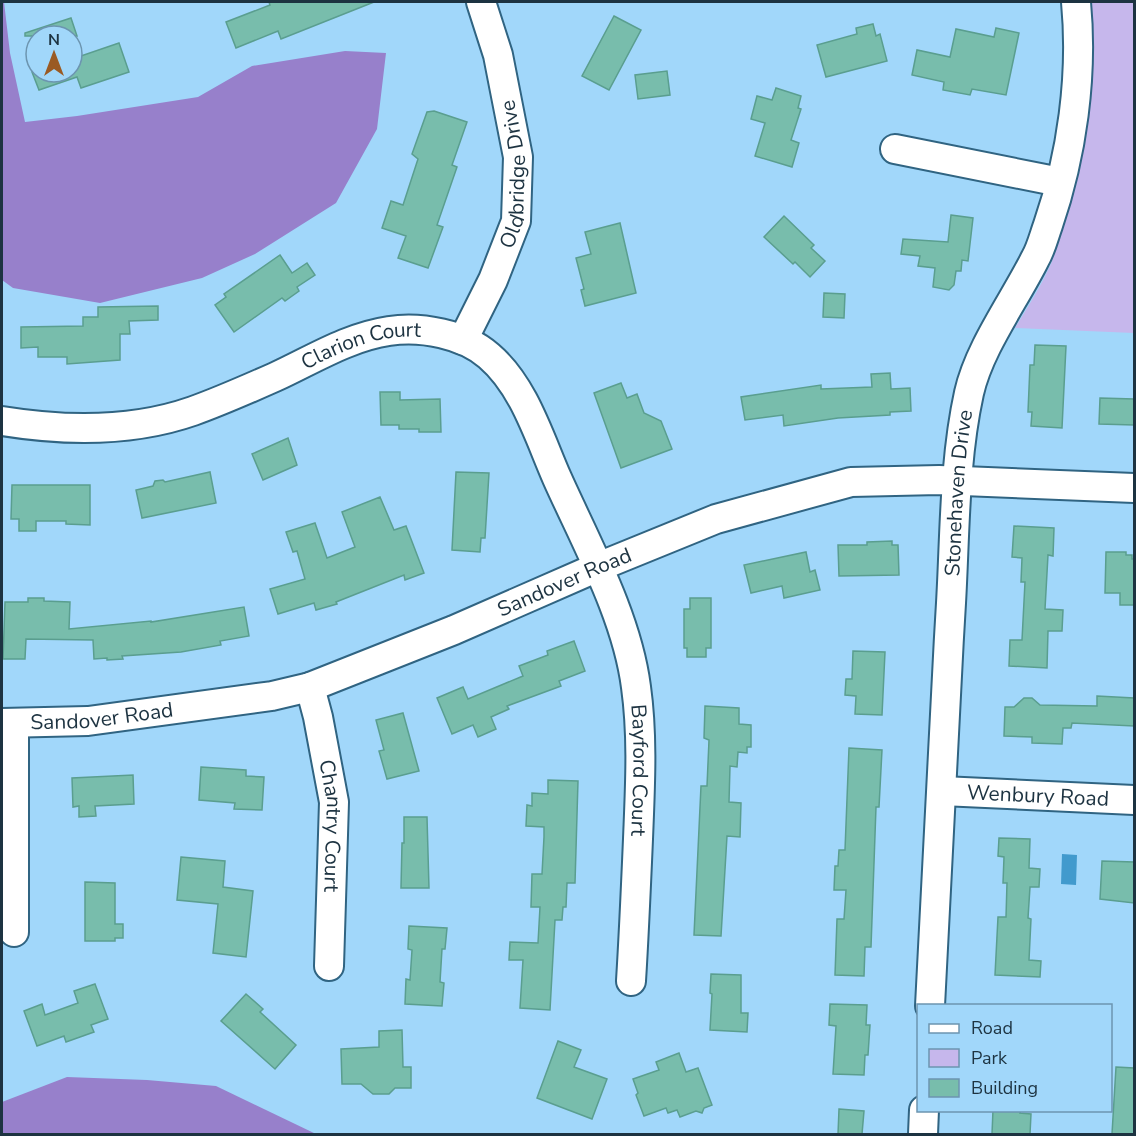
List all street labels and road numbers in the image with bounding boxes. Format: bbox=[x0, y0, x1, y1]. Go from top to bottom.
street label: Oldbridge Drive bbox=[493, 98, 532, 253]
street label: Clarion Court bbox=[296, 315, 423, 376]
street label: Stonehaven Drive bbox=[938, 407, 979, 577]
street label: Sandover Road bbox=[493, 541, 636, 623]
street label: Sandover Road bbox=[30, 696, 175, 736]
street label: Bayford Court bbox=[624, 703, 654, 837]
street label: Chantry Court bbox=[312, 757, 348, 893]
street label: Wenbury Road bbox=[966, 778, 1110, 813]

